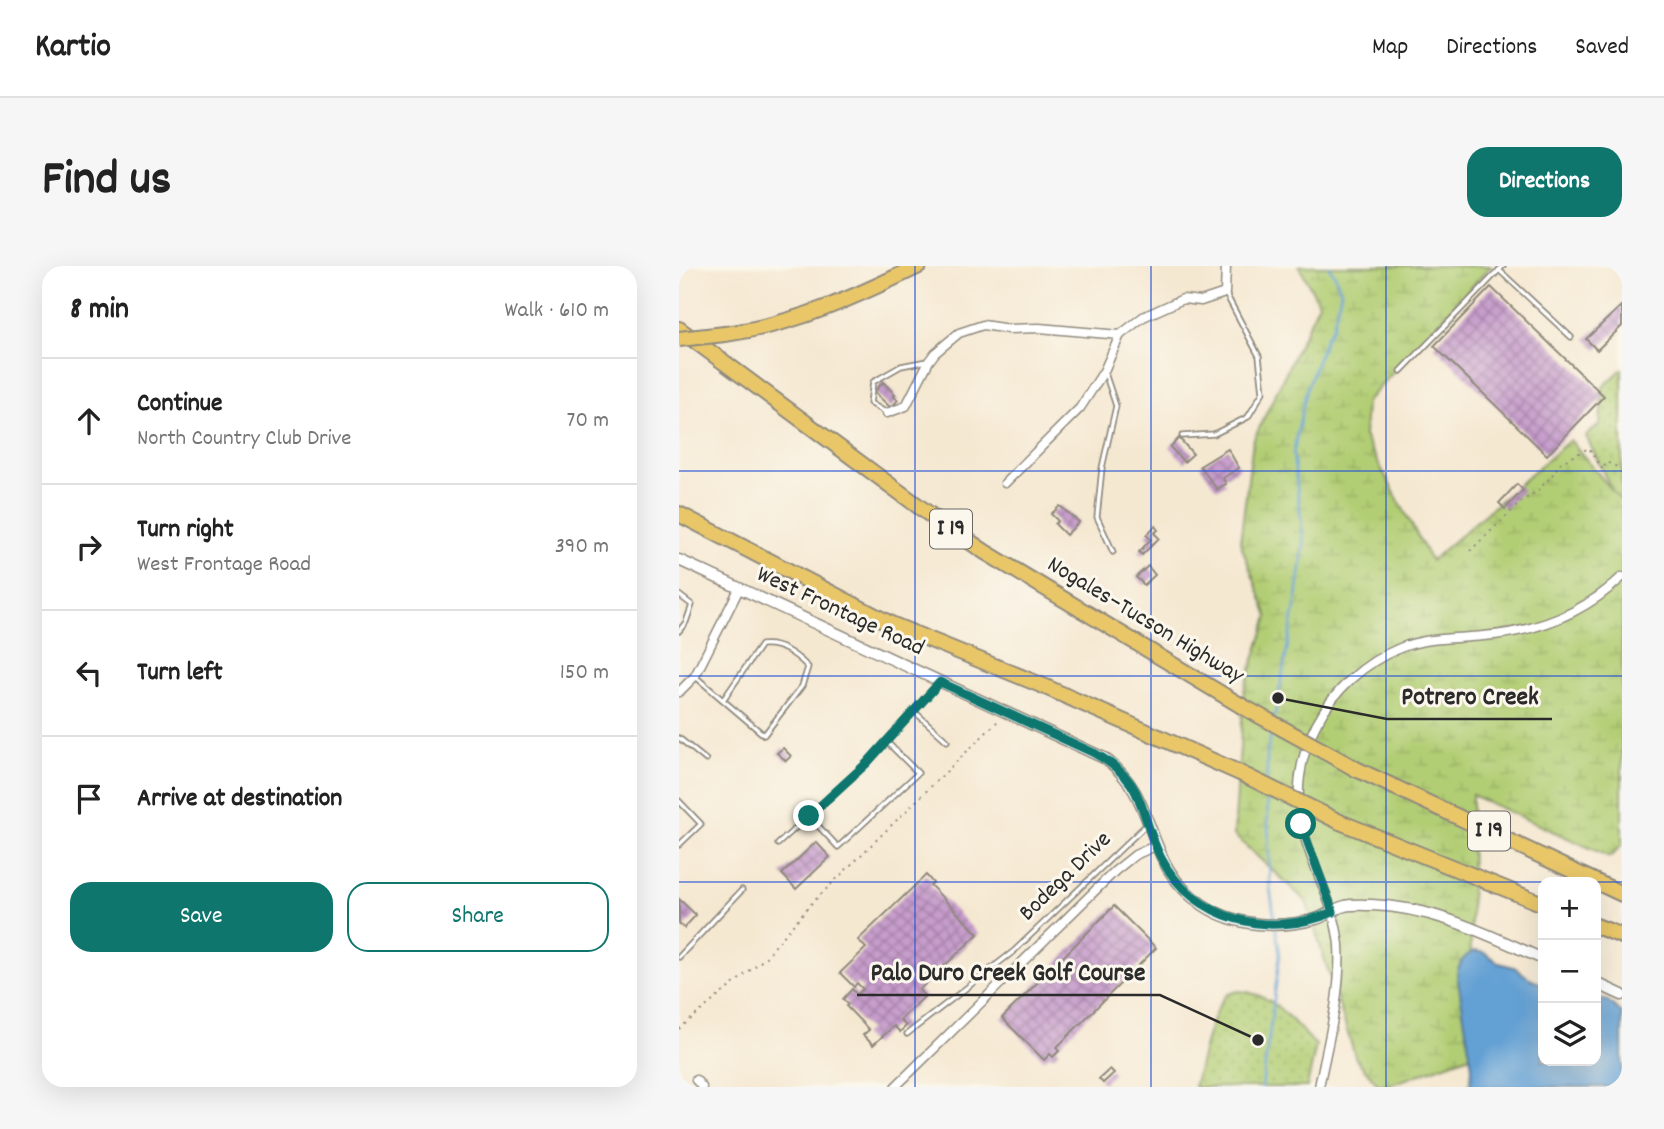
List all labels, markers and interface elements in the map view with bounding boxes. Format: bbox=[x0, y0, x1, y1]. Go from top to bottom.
text: Kartio bbox=[35, 25, 111, 72]
text: Map bbox=[1372, 31, 1408, 65]
text: Directions bbox=[1446, 31, 1537, 65]
text: Saved bbox=[1575, 31, 1629, 65]
text: Find us bbox=[42, 147, 171, 217]
button: Directions bbox=[1467, 147, 1622, 217]
text: 8 min bbox=[70, 290, 129, 333]
text: Walk · 610 m bbox=[504, 295, 609, 328]
text: Continue bbox=[137, 386, 222, 423]
icon: ahead bbox=[70, 402, 108, 440]
text: 70 m bbox=[567, 405, 609, 438]
text: North Country Club Drive bbox=[137, 423, 351, 456]
road number: I 19 bbox=[930, 510, 972, 548]
text: Turn right bbox=[137, 512, 234, 549]
icon: right bbox=[70, 528, 108, 566]
text: 390 m bbox=[555, 531, 609, 564]
text: West Frontage Road bbox=[137, 549, 311, 582]
street label: Nogales–Tucson Highway bbox=[1040, 549, 1251, 694]
street label: West Frontage Road bbox=[750, 558, 930, 666]
icon: left bbox=[70, 654, 108, 692]
text: Turn left bbox=[137, 655, 223, 692]
text: 150 m bbox=[560, 657, 609, 690]
callout: Potrero Creek bbox=[1387, 672, 1552, 719]
text: Potrero Creek bbox=[1401, 680, 1539, 717]
icon: arrive bbox=[70, 780, 108, 818]
text: Arrive at destination bbox=[137, 781, 342, 818]
route end bbox=[793, 800, 824, 831]
route start bbox=[1285, 808, 1316, 839]
road number: I 19 bbox=[1468, 811, 1510, 850]
street label: Bodega Drive bbox=[1012, 824, 1120, 930]
map controls bbox=[1538, 877, 1601, 1066]
button: + bbox=[1538, 877, 1601, 940]
button: Save bbox=[70, 882, 333, 952]
button: Share bbox=[347, 882, 609, 952]
button: − bbox=[1538, 940, 1601, 1003]
callout: Palo Duro Creek Golf Course bbox=[857, 948, 1160, 995]
text: Palo Duro Creek Golf Course bbox=[870, 956, 1146, 993]
button: layers bbox=[1538, 1003, 1601, 1066]

